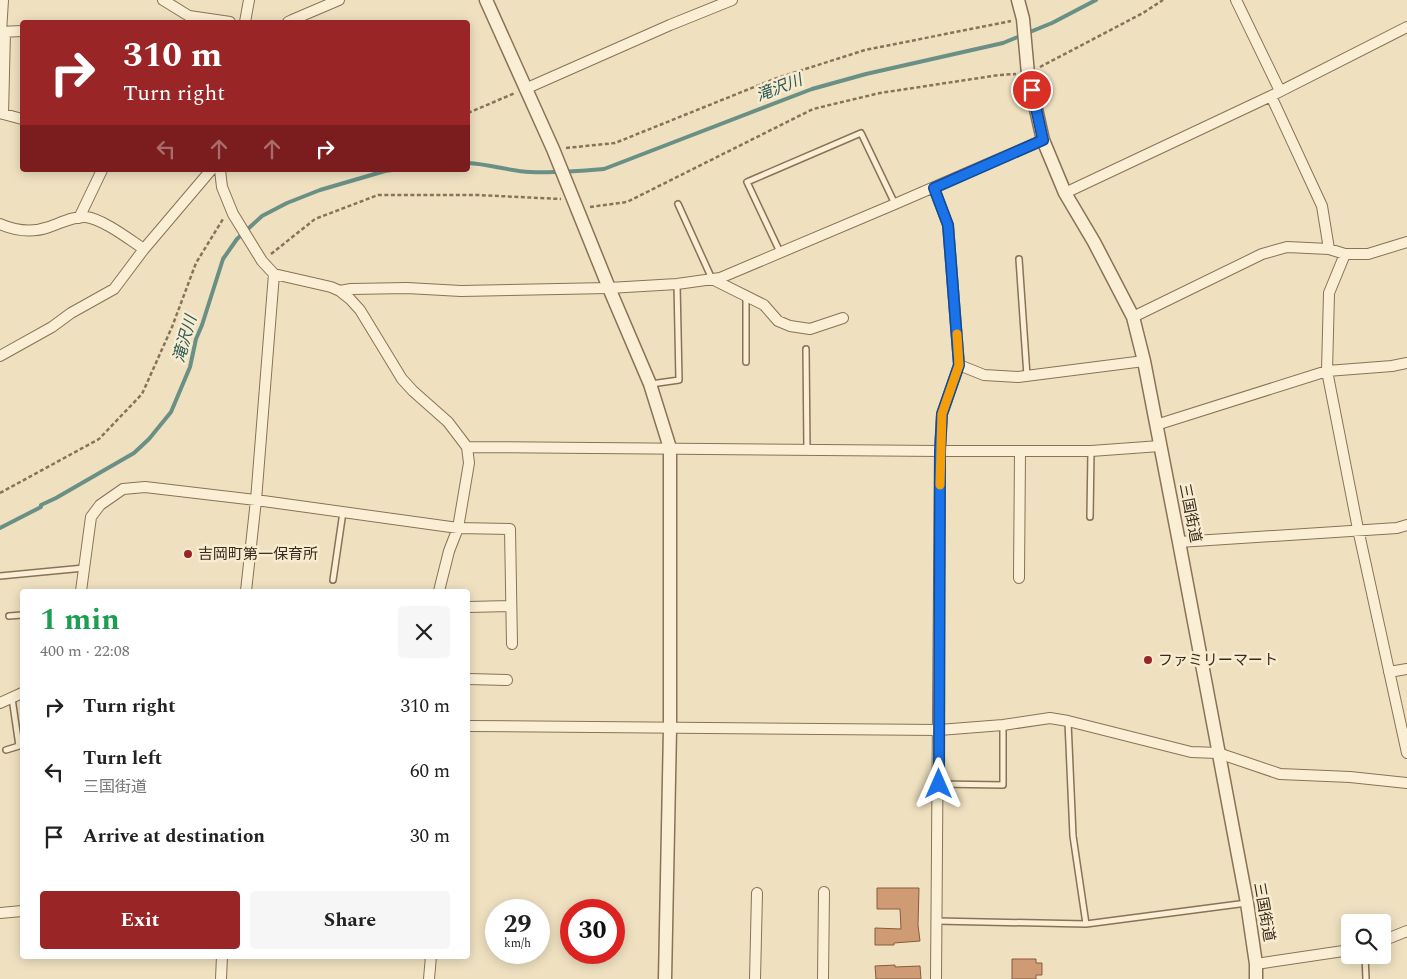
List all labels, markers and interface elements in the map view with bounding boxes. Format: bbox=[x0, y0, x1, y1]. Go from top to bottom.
text: 310 m bbox=[123, 29, 222, 82]
icon: right bbox=[40, 40, 105, 105]
water label: 滝沢川 bbox=[752, 67, 808, 108]
pin bbox=[1011, 69, 1053, 111]
icon: arrive bbox=[1018, 76, 1046, 104]
text: Turn right bbox=[123, 77, 225, 110]
icon: left bbox=[152, 135, 180, 163]
icon: ahead bbox=[205, 135, 233, 163]
icon: ahead bbox=[258, 135, 286, 163]
icon: right bbox=[311, 135, 339, 163]
water label: 滝沢川 bbox=[167, 311, 204, 365]
street label: 三国街道 bbox=[1173, 481, 1207, 545]
place label: 吉岡町第一保育所 bbox=[198, 543, 318, 566]
marker: 吉岡町第一保育所 bbox=[182, 548, 194, 560]
text: 1 min bbox=[40, 597, 120, 643]
button: close bbox=[398, 606, 450, 658]
text: 400 m · 22:08 bbox=[40, 639, 130, 663]
place label: ファミリーマート bbox=[1158, 649, 1278, 672]
marker: ファミリーマート bbox=[1142, 654, 1154, 666]
text: Turn right bbox=[83, 692, 176, 721]
text: 310 m bbox=[400, 692, 450, 721]
icon: right bbox=[40, 693, 68, 721]
text: Turn left bbox=[83, 744, 162, 773]
text: 60 m bbox=[410, 757, 450, 786]
position arrow bbox=[912, 757, 964, 809]
icon: left bbox=[40, 758, 68, 786]
text: 三国街道 bbox=[83, 775, 147, 799]
text: Arrive at destination bbox=[83, 822, 265, 851]
text: 30 m bbox=[410, 822, 450, 851]
icon: arrive bbox=[40, 823, 68, 851]
street label: 三国街道 bbox=[1247, 880, 1281, 944]
button: Exit bbox=[40, 891, 240, 949]
button: Share bbox=[250, 891, 450, 949]
speed limit sign: 30 bbox=[560, 899, 625, 964]
text: 29 bbox=[503, 906, 532, 944]
map controls bbox=[1341, 914, 1391, 964]
button: search bbox=[1341, 914, 1391, 964]
text: km/h bbox=[504, 934, 531, 953]

